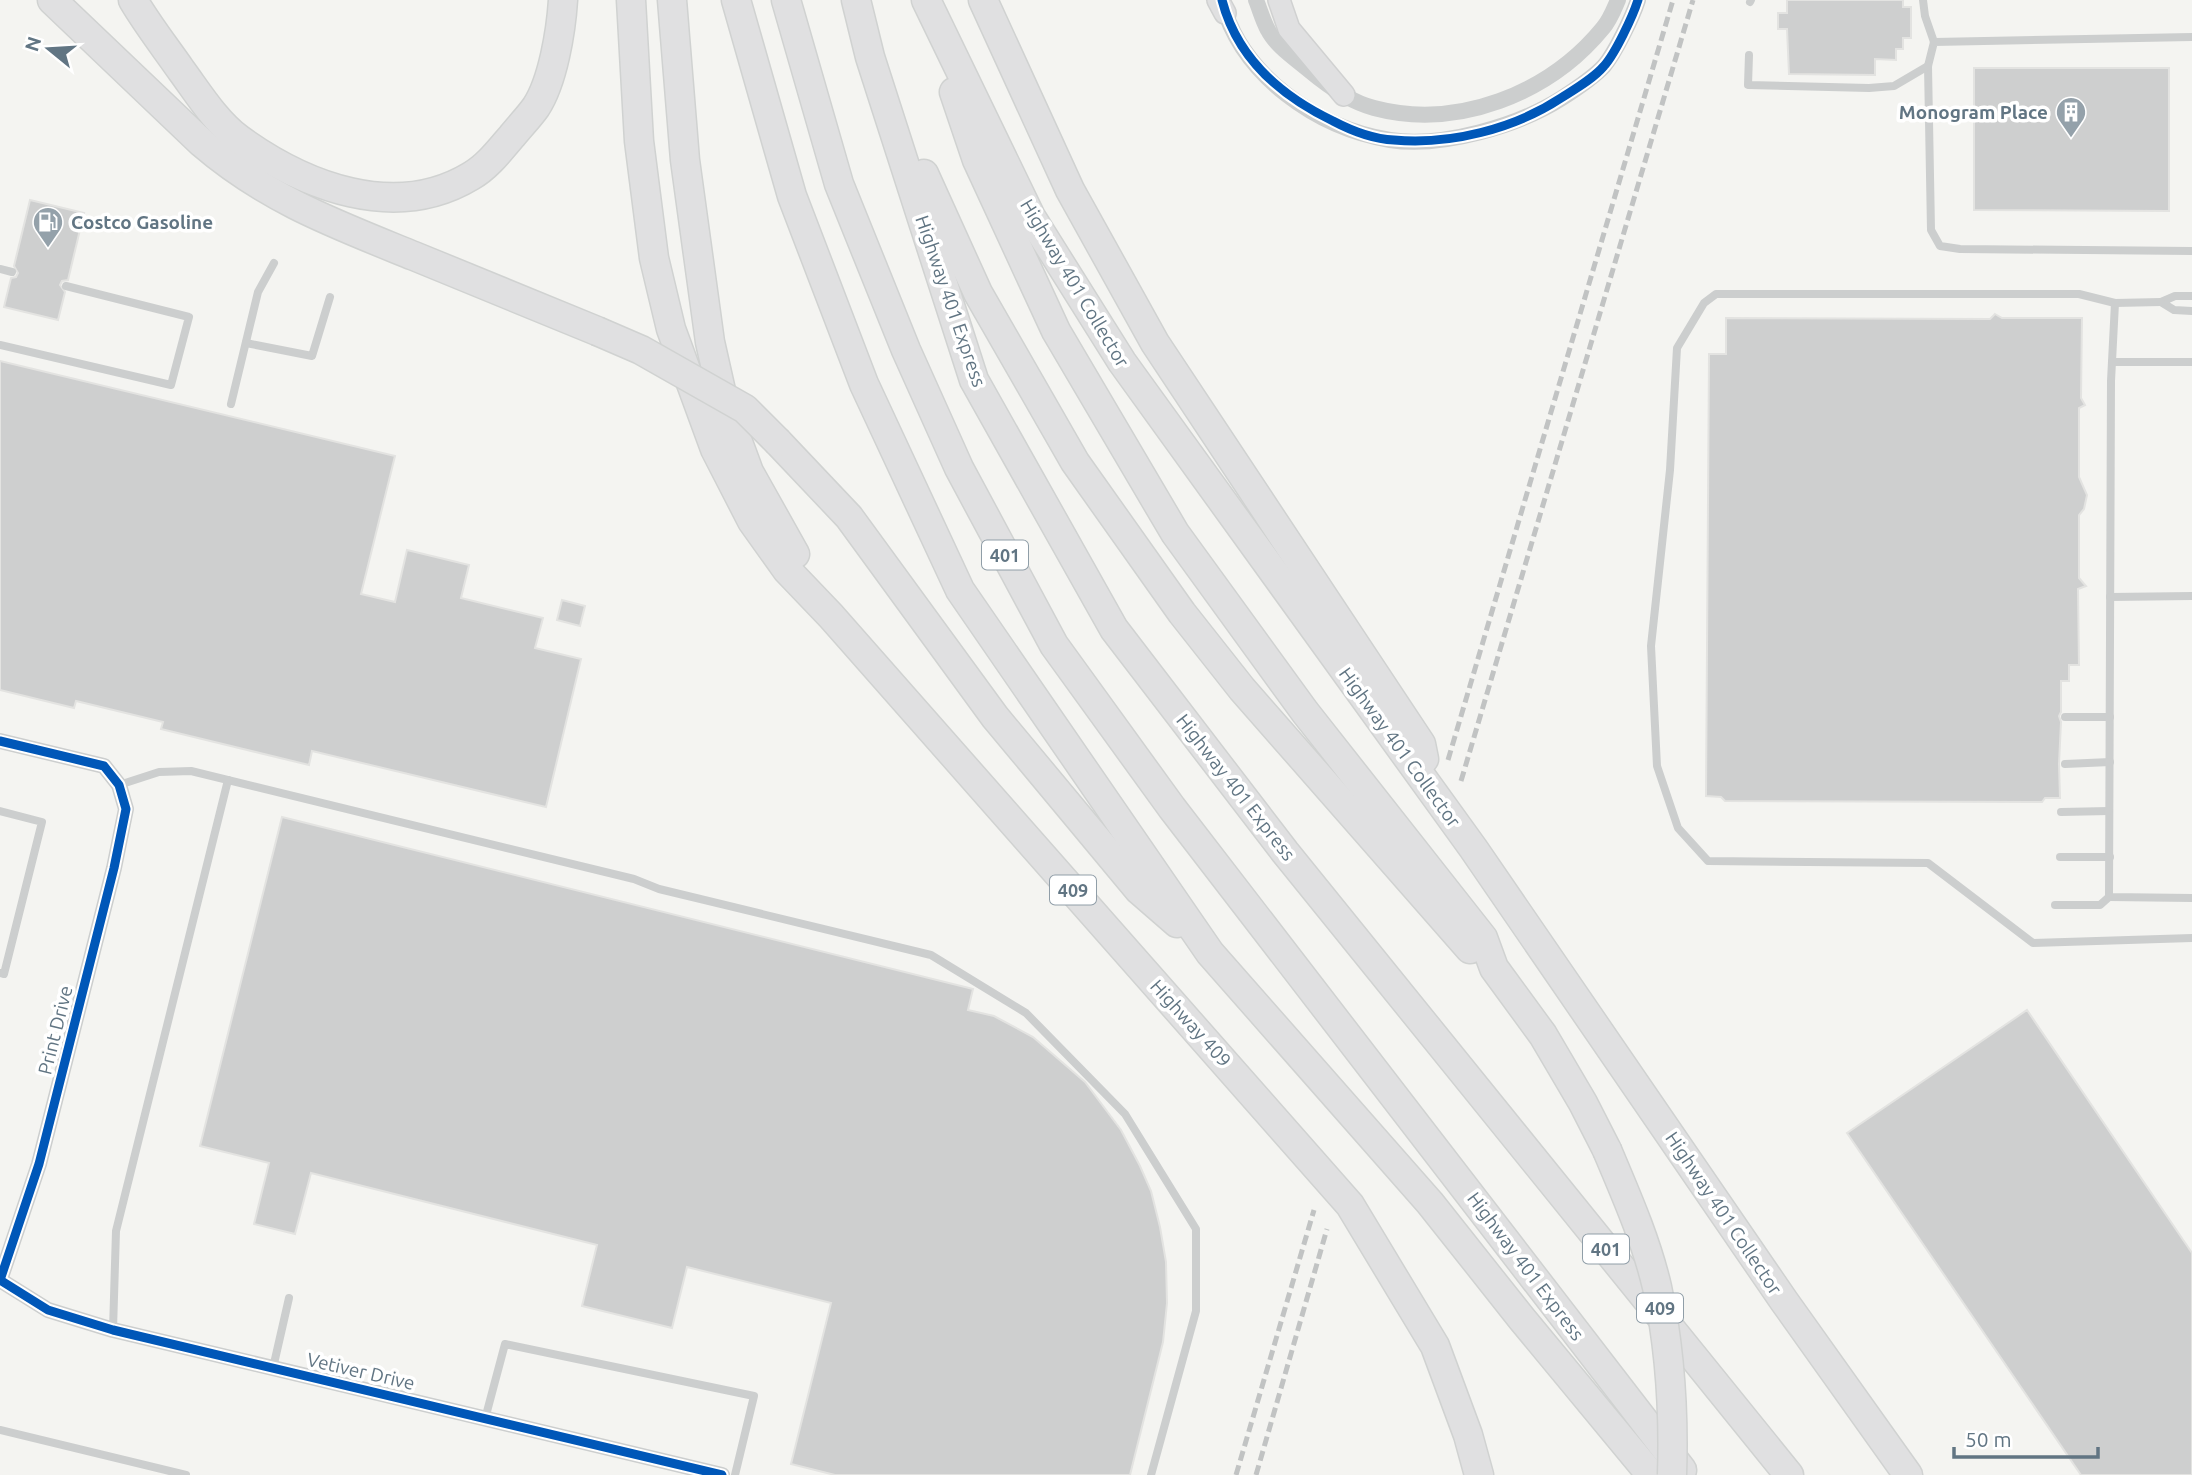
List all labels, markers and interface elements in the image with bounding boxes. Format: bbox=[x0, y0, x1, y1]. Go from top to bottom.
north arrow bbox=[14, 14, 84, 84]
text: N bbox=[20, 34, 45, 54]
building icon: Monogram Place bbox=[2054, 95, 2088, 139]
place label: Monogram Place bbox=[1899, 101, 2048, 123]
street label: Highway 401 Collector bbox=[1016, 195, 1134, 371]
fuel station icon: Costco Gasoline bbox=[31, 205, 65, 249]
place label: Costco Gasoline bbox=[71, 211, 213, 233]
street label: Highway 401 Express bbox=[911, 212, 991, 390]
road number: 401 bbox=[982, 540, 1028, 570]
street label: Highway 401 Collector bbox=[1335, 663, 1465, 831]
street label: Highway 401 Express bbox=[1172, 709, 1300, 865]
road number: 409 bbox=[1050, 876, 1096, 904]
street label: Highway 409 bbox=[1146, 975, 1236, 1071]
street label: Print Drive bbox=[33, 983, 77, 1077]
street label: Highway 401 Collector bbox=[1661, 1127, 1787, 1299]
street label: Highway 401 Express bbox=[1463, 1188, 1589, 1344]
road number: 401 bbox=[1583, 1234, 1629, 1264]
road number: 409 bbox=[1637, 1294, 1683, 1322]
street label: Vetiver Drive bbox=[305, 1348, 417, 1394]
scale bar bbox=[1954, 1416, 2098, 1460]
text: 50 m bbox=[1965, 1427, 2012, 1451]

